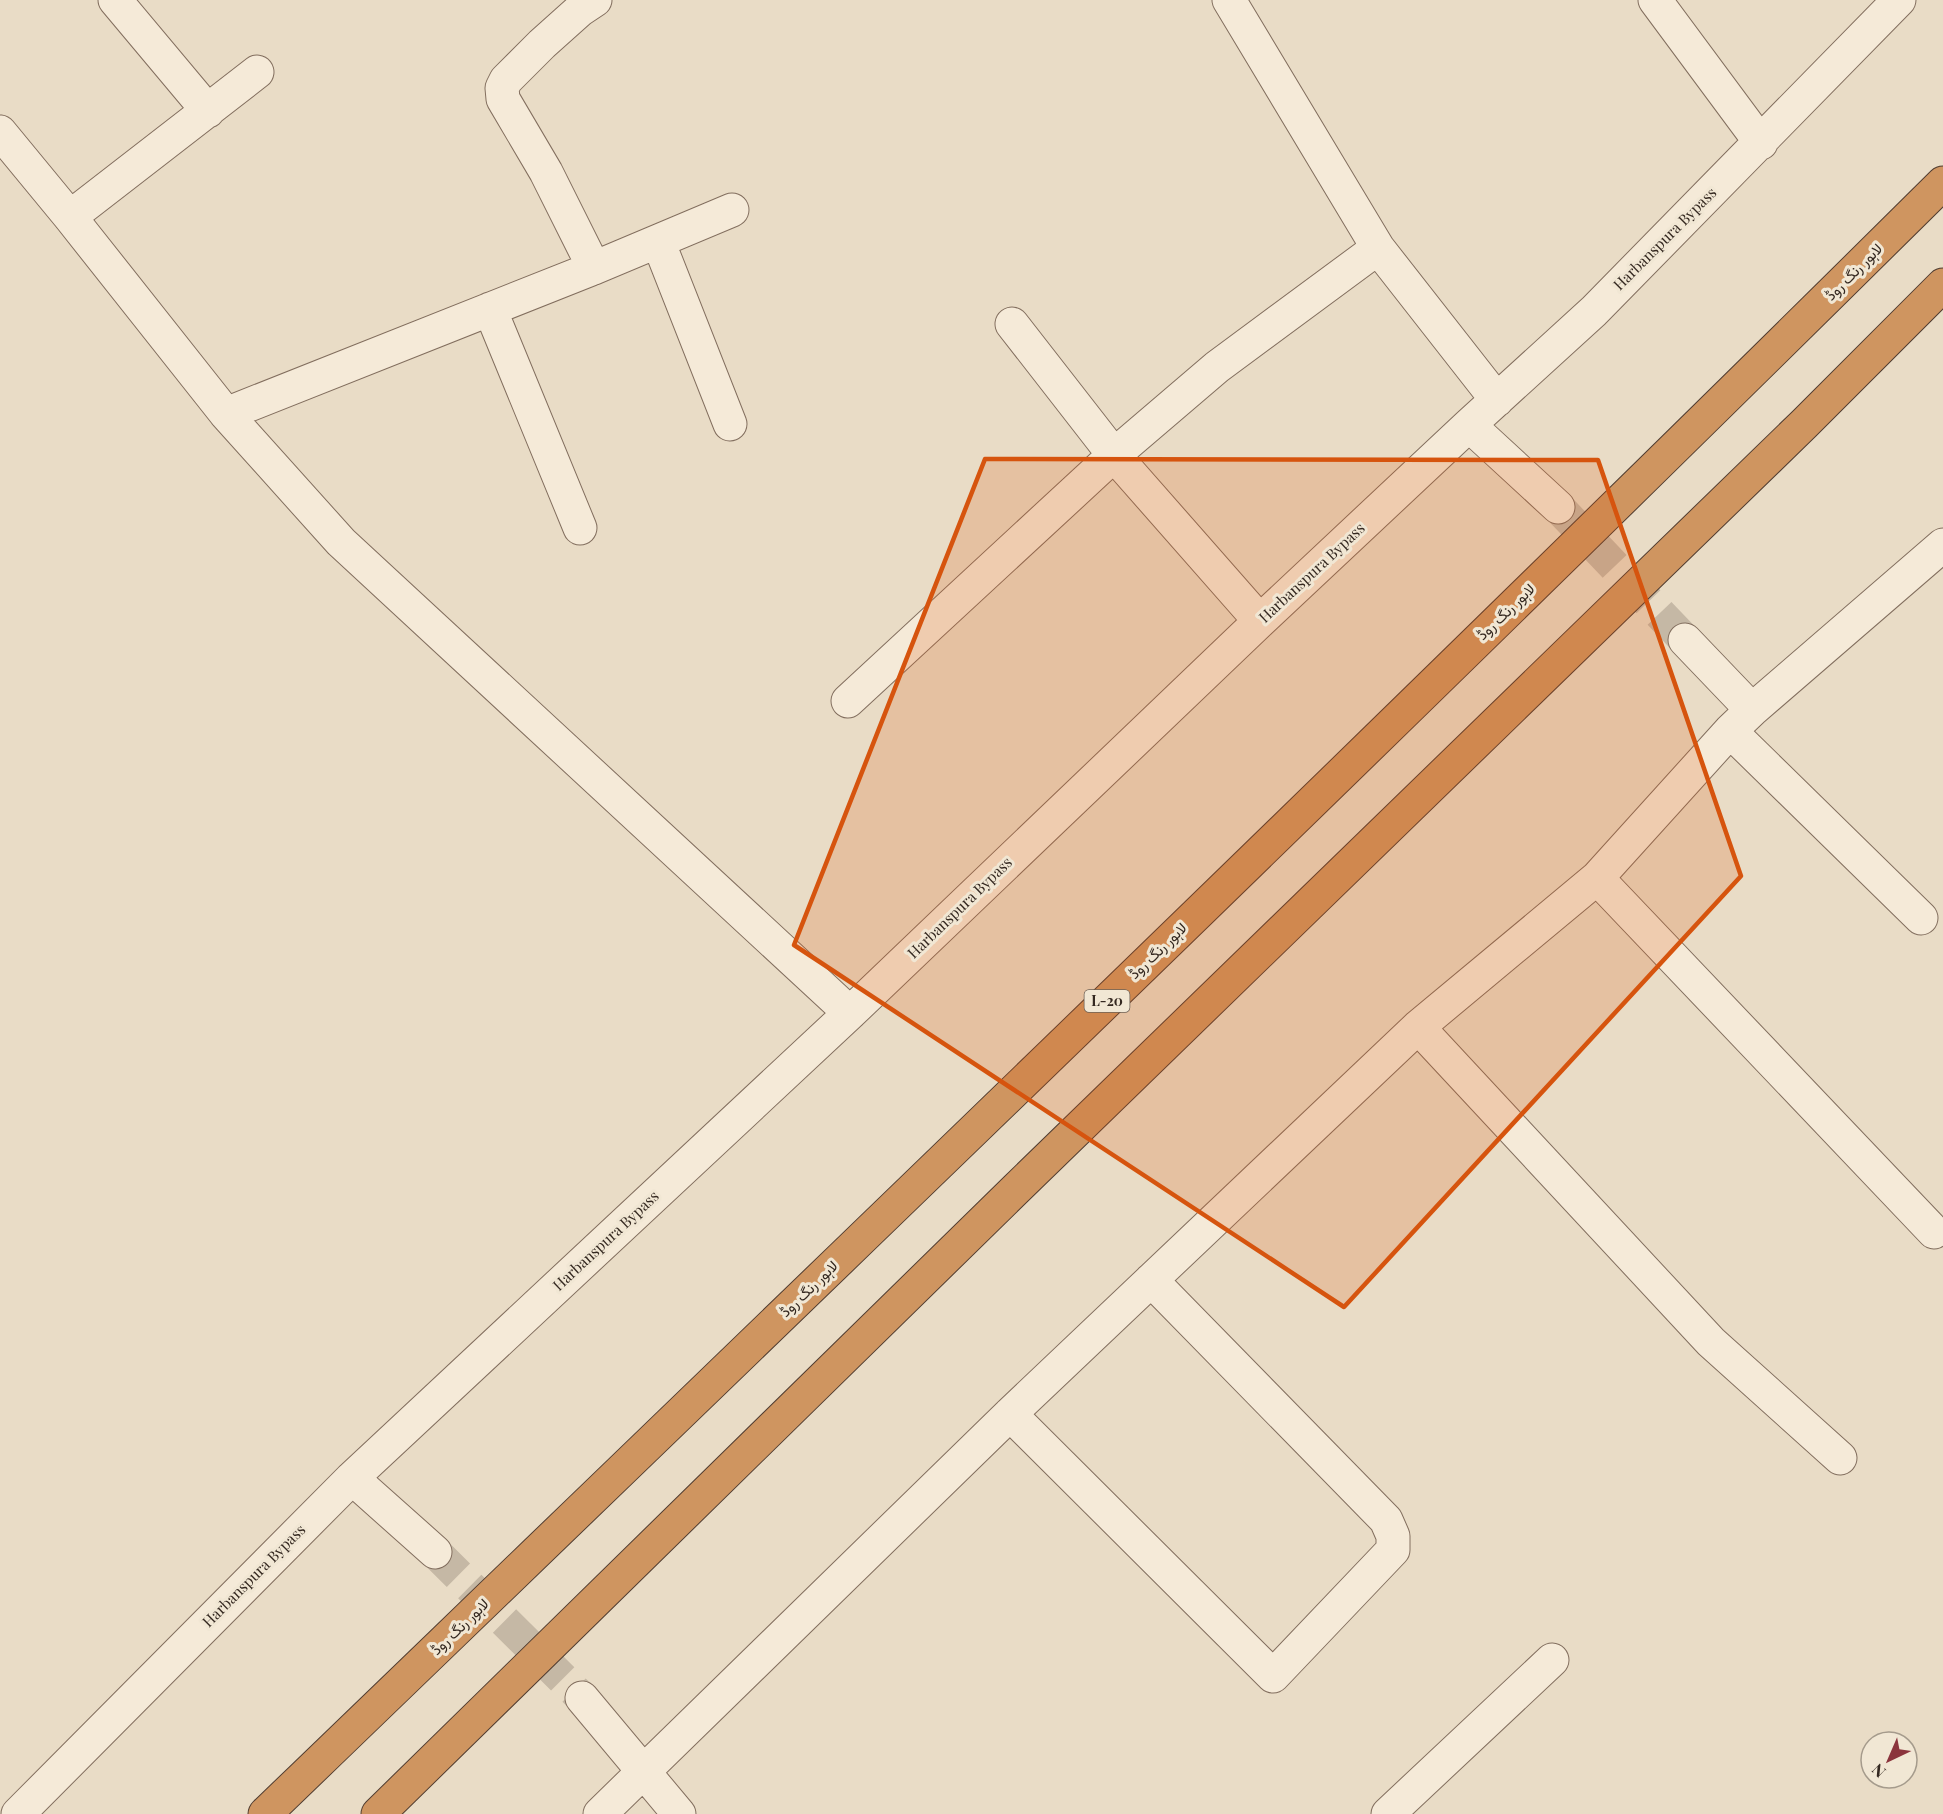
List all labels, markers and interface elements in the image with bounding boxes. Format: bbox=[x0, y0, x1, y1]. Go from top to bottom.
street label: Harbanspura Bypass bbox=[1608, 182, 1720, 294]
street label: لاہور رنگ روڈ bbox=[1820, 238, 1887, 305]
street label: Harbanspura Bypass bbox=[1254, 518, 1369, 627]
street label: لاہور رنگ روڈ bbox=[1472, 579, 1539, 645]
street label: Harbanspura Bypass bbox=[903, 852, 1016, 962]
street label: لاہور رنگ روڈ bbox=[1124, 918, 1191, 984]
road number: L-20 bbox=[1084, 990, 1130, 1012]
street label: Harbanspura Bypass bbox=[548, 1186, 663, 1295]
street label: لاہور رنگ روڈ bbox=[775, 1256, 842, 1322]
street label: Harbanspura Bypass bbox=[197, 1519, 309, 1631]
street label: لاہور رنگ روڈ bbox=[426, 1594, 493, 1660]
north arrow bbox=[1859, 1730, 1919, 1790]
text: N bbox=[1866, 1759, 1890, 1783]

